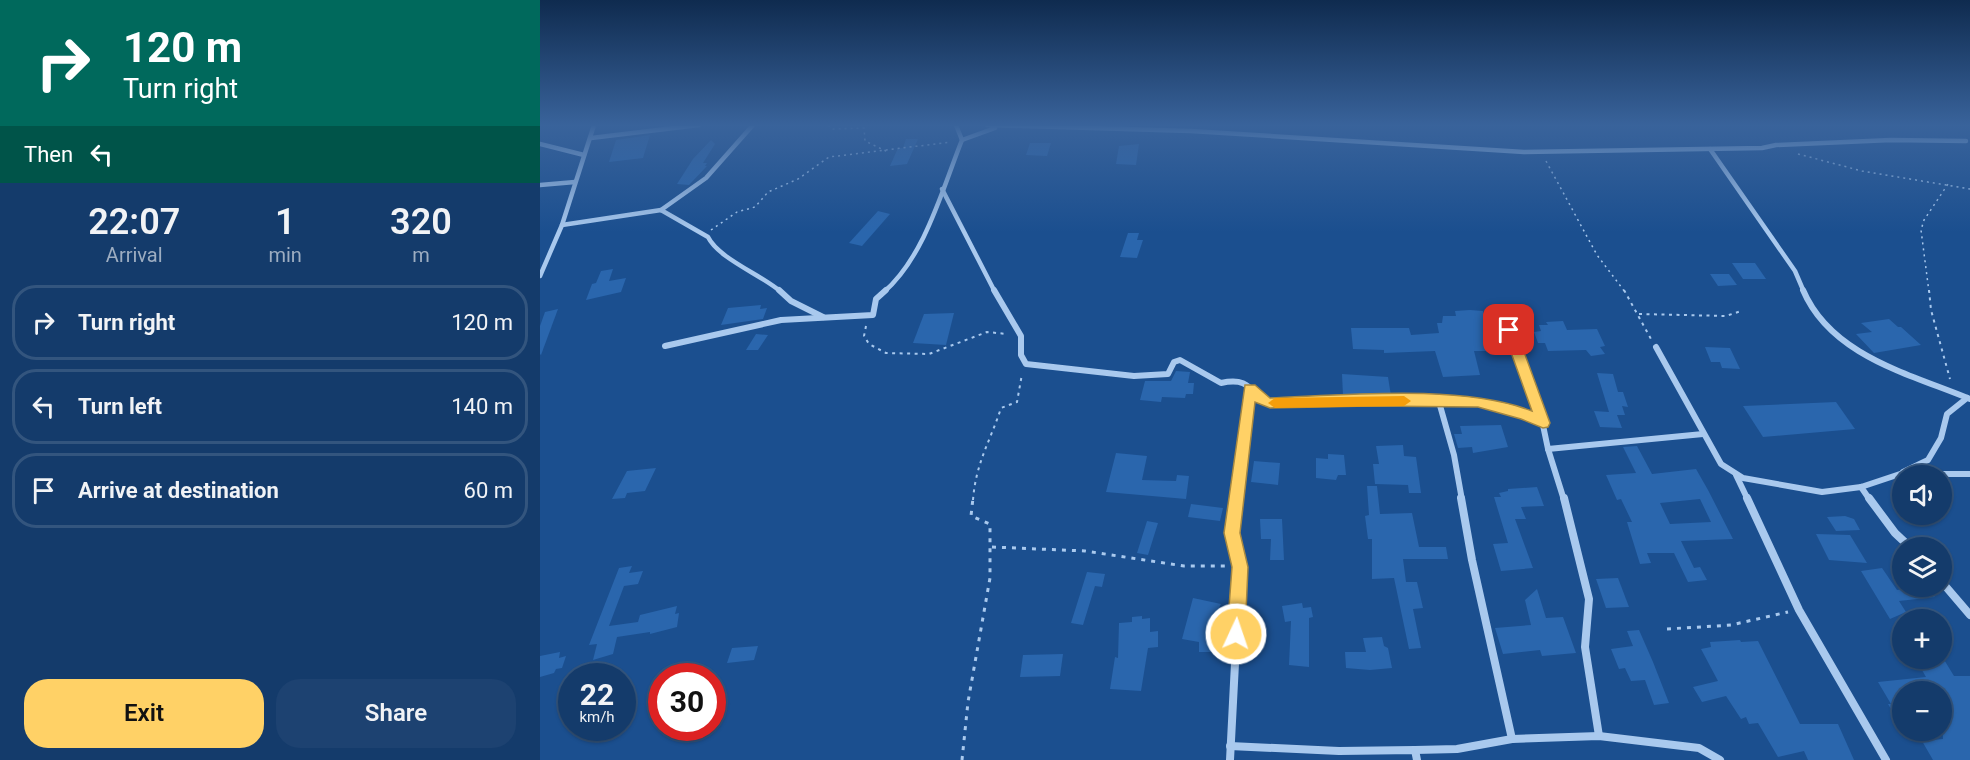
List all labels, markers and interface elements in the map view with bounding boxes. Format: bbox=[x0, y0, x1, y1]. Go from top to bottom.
text: 120 m bbox=[123, 23, 242, 72]
icon: right bbox=[24, 24, 102, 102]
text: Turn right bbox=[123, 73, 238, 105]
icon: left bbox=[85, 138, 118, 171]
text: Then bbox=[24, 142, 73, 167]
text: 22:07 bbox=[88, 201, 180, 243]
text: 1 bbox=[275, 201, 295, 243]
text: 320 bbox=[390, 201, 452, 243]
text: Arrival bbox=[106, 243, 163, 267]
text: min bbox=[268, 243, 302, 267]
text: m bbox=[412, 243, 430, 267]
pin bbox=[1483, 304, 1534, 355]
icon: right bbox=[27, 306, 60, 339]
text: Turn right bbox=[78, 310, 175, 335]
text: 120 m bbox=[451, 310, 513, 335]
icon: arrive bbox=[1492, 313, 1525, 346]
icon: left bbox=[27, 390, 60, 423]
text: Turn left bbox=[78, 394, 162, 419]
text: 140 m bbox=[451, 394, 513, 419]
map controls bbox=[1892, 465, 1952, 741]
button: sound bbox=[1892, 465, 1952, 525]
icon: arrive bbox=[27, 474, 60, 507]
text: Arrive at destination bbox=[78, 478, 279, 503]
text: 60 m bbox=[464, 478, 513, 503]
button: layers bbox=[1892, 537, 1952, 597]
position arrow bbox=[1204, 602, 1268, 666]
button: + bbox=[1892, 609, 1952, 669]
speed limit sign: 30 bbox=[648, 663, 726, 741]
text: 22 bbox=[580, 677, 614, 712]
button: Exit bbox=[24, 679, 264, 748]
button: Share bbox=[276, 679, 516, 748]
button: − bbox=[1892, 681, 1952, 741]
text: km/h bbox=[579, 708, 615, 726]

